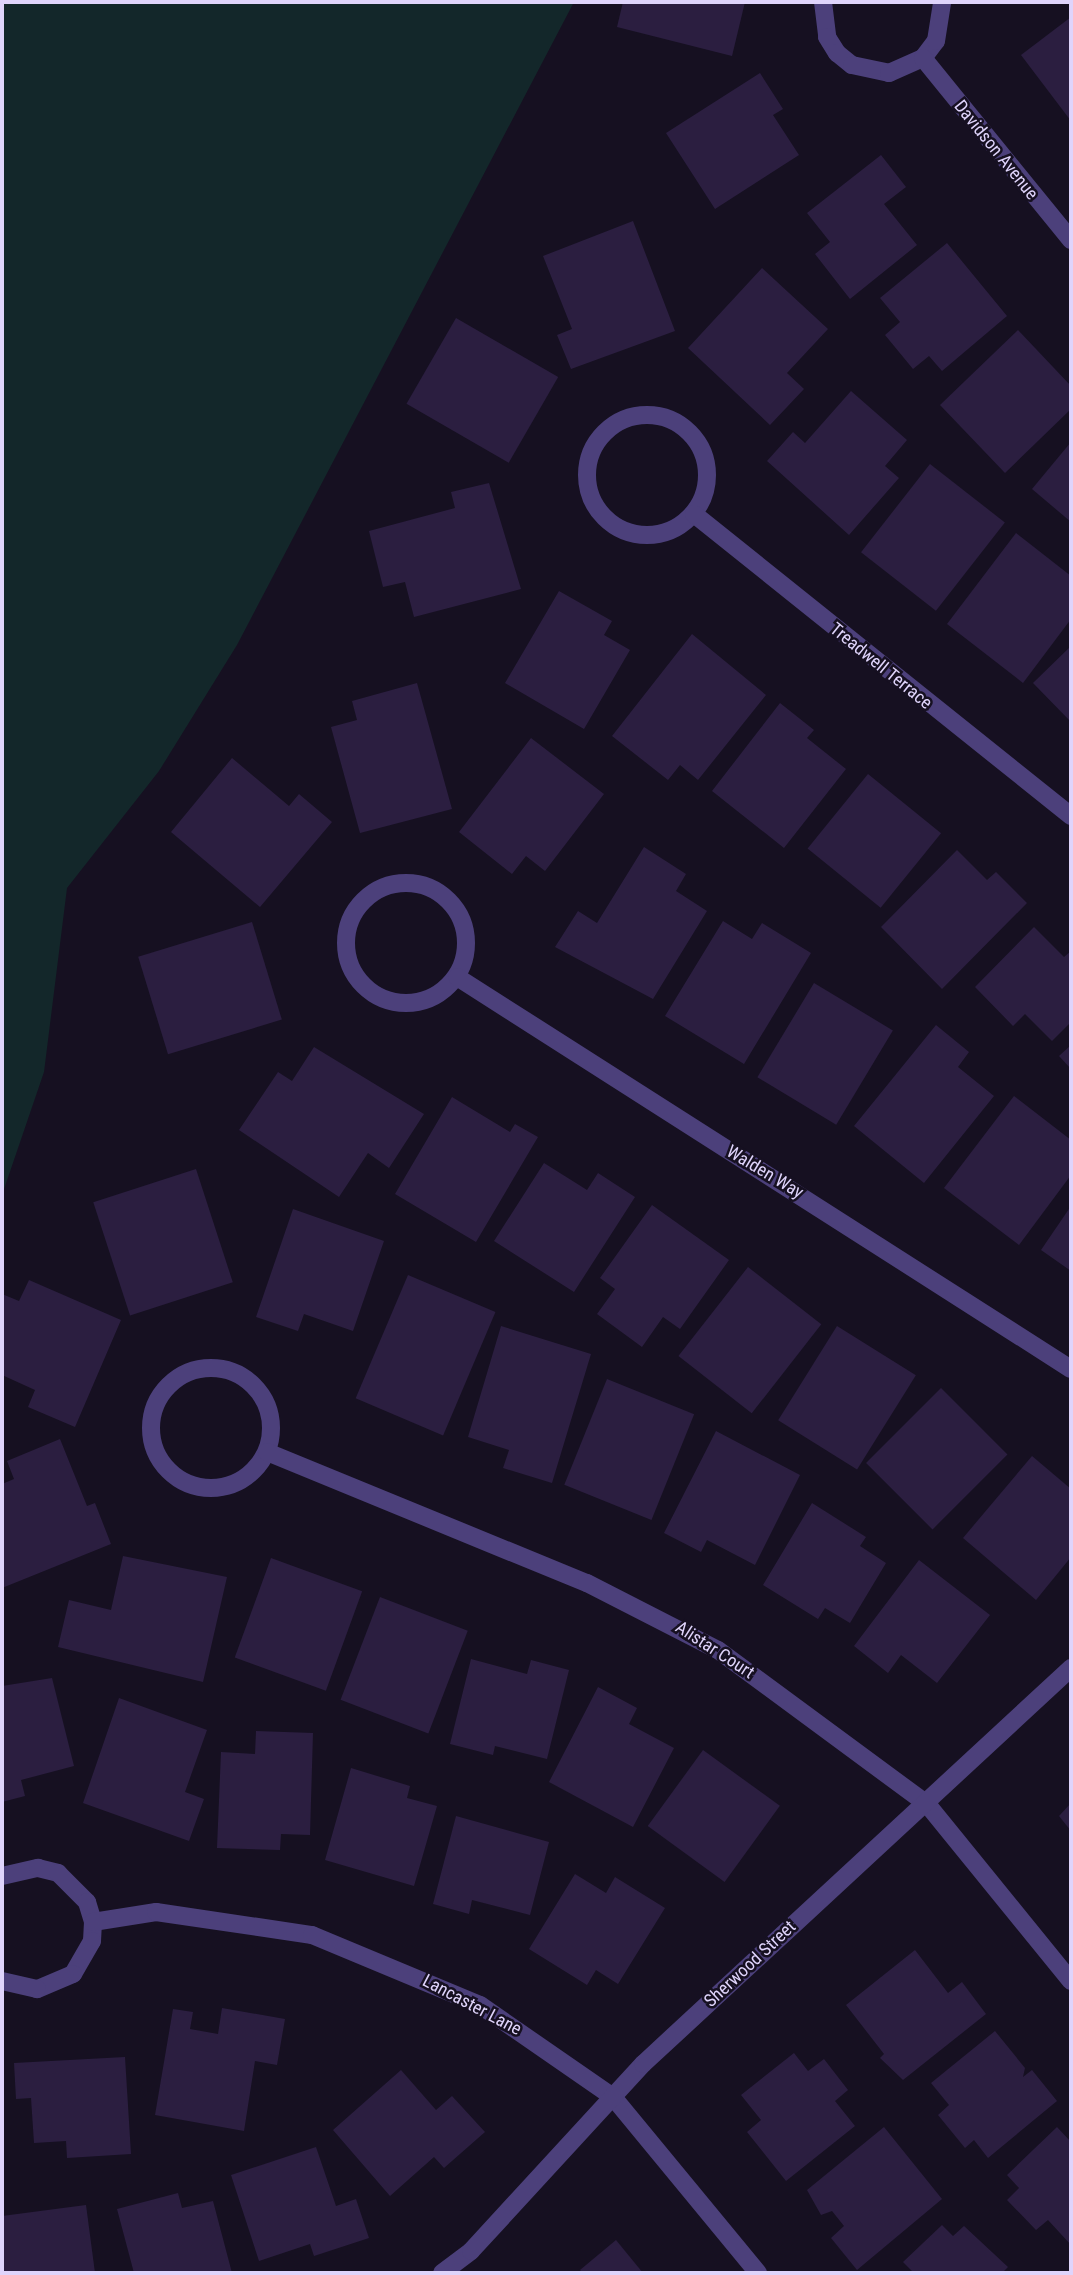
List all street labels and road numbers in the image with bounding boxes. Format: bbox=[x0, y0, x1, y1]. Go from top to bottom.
street label: Davidson Avenue bbox=[949, 96, 1043, 204]
street label: Treadwell Terrace bbox=[825, 618, 937, 714]
street label: Walden Way bbox=[723, 1141, 807, 1203]
street label: Alistar Court bbox=[672, 1617, 758, 1683]
street label: Sherwood Street bbox=[700, 1916, 800, 2012]
street label: Lancaster Lane bbox=[419, 1970, 525, 2040]

